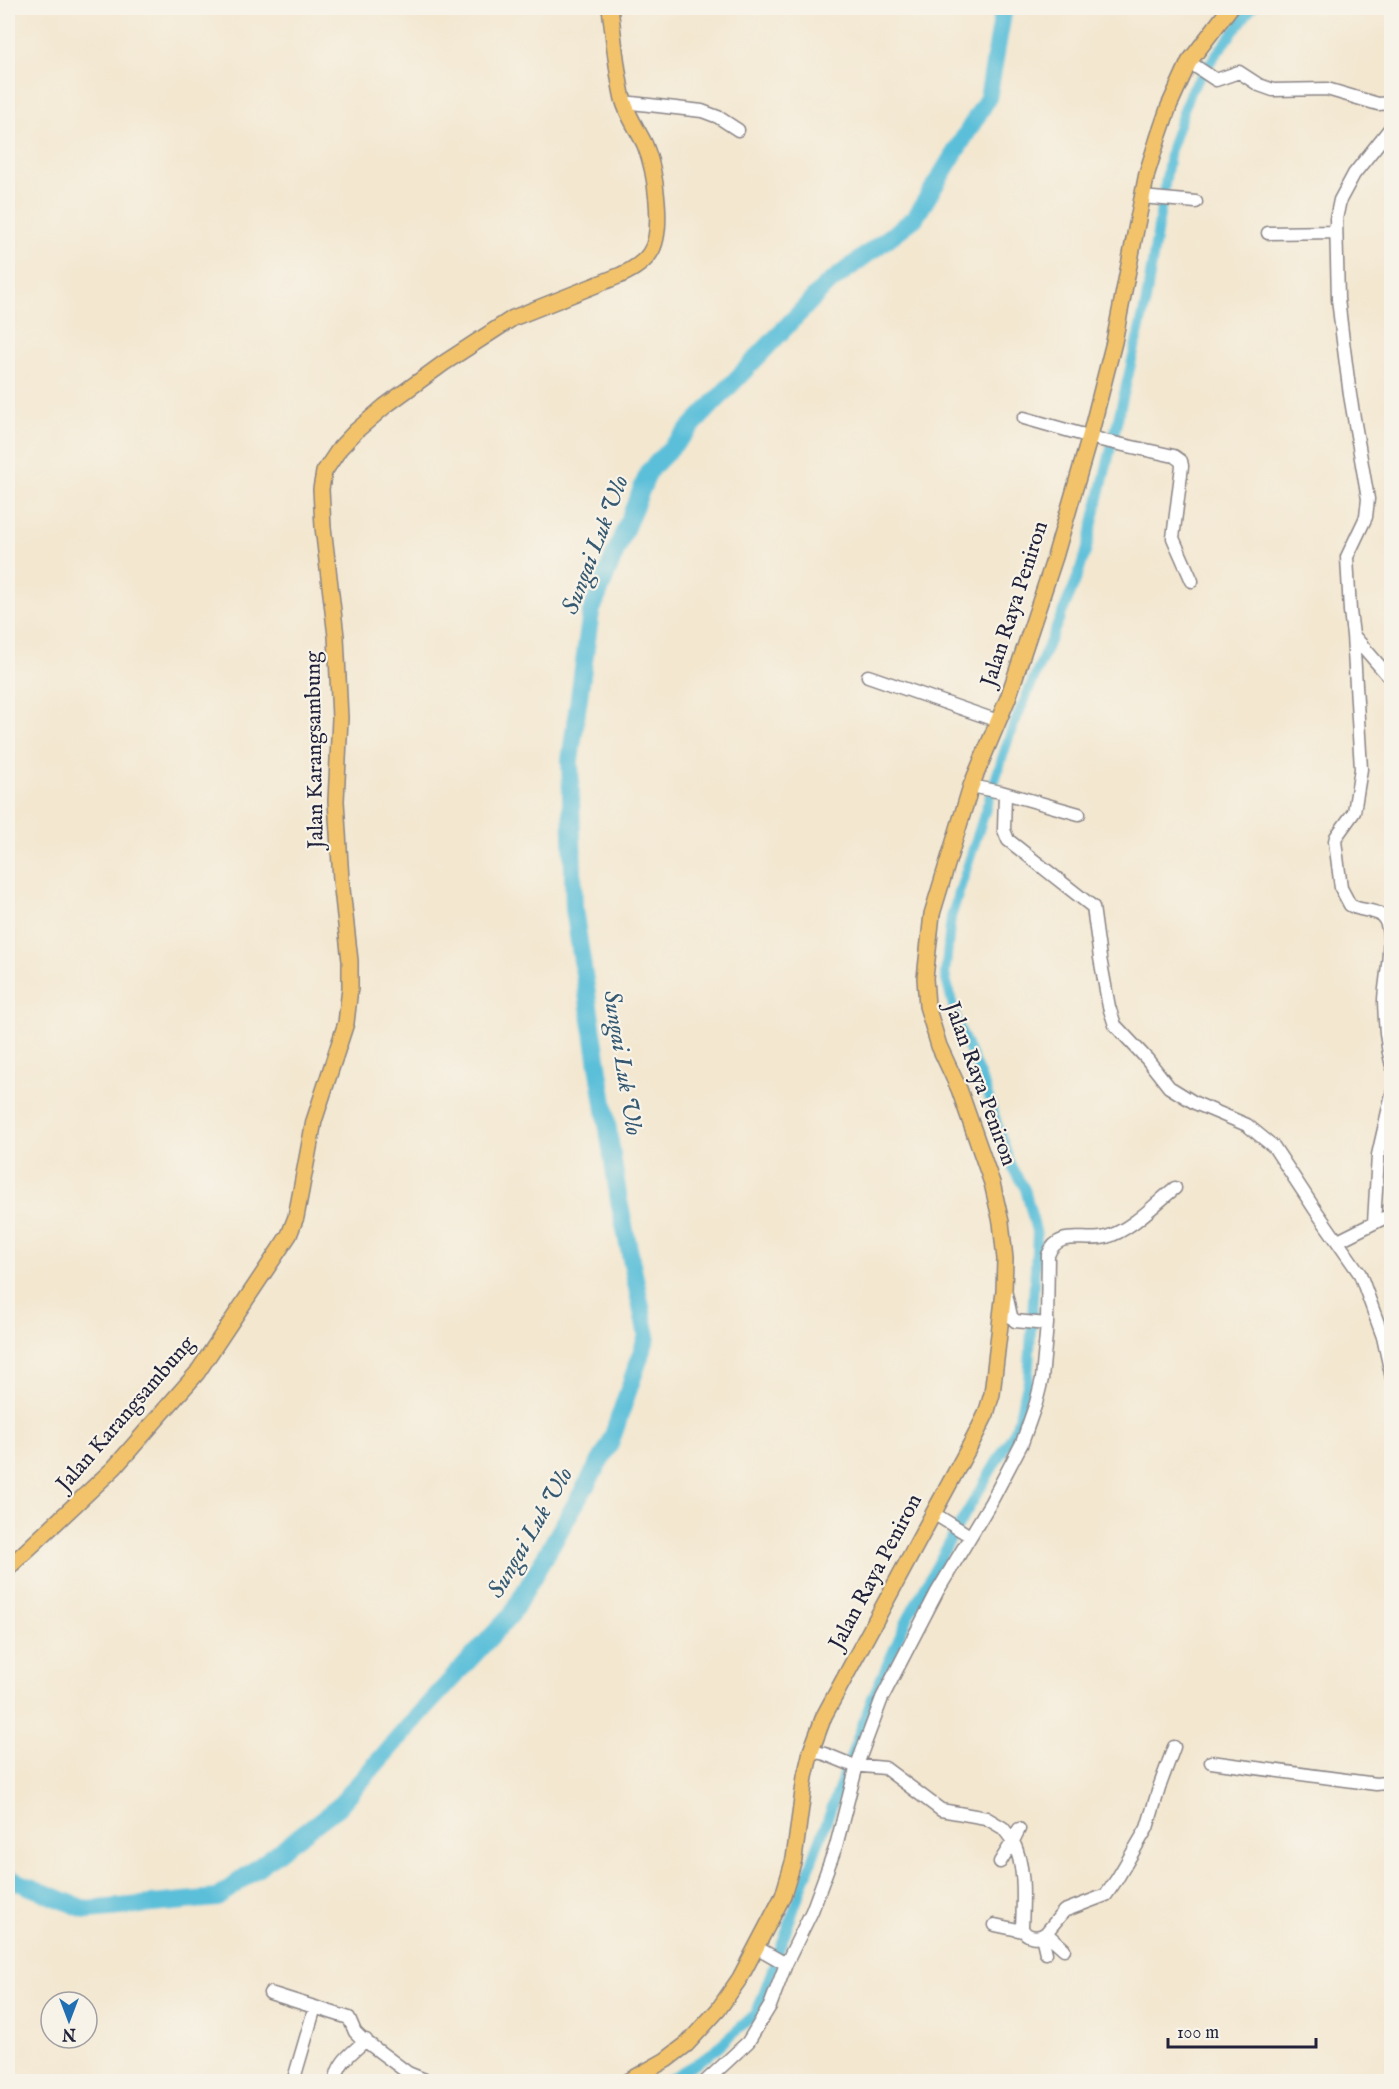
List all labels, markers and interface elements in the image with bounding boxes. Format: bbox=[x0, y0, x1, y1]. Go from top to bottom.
water label: Sungai Luk Ulo bbox=[555, 471, 637, 619]
street label: Jalan Raya Peniron bbox=[974, 517, 1055, 693]
street label: Jalan Karangsambung bbox=[299, 650, 331, 852]
water label: Sungai Luk Ulo bbox=[595, 988, 649, 1138]
street label: Jalan Raya Peniron bbox=[936, 995, 1023, 1170]
street label: Jalan Karangsambung bbox=[49, 1329, 202, 1500]
water label: Sungai Luk Ulo bbox=[481, 1462, 581, 1604]
street label: Jalan Raya Peniron bbox=[822, 1489, 929, 1657]
north arrow bbox=[39, 1990, 99, 2050]
scale bar bbox=[1168, 2011, 1316, 2049]
text: 100 m bbox=[1177, 2022, 1219, 2045]
text: N bbox=[62, 2023, 77, 2043]

